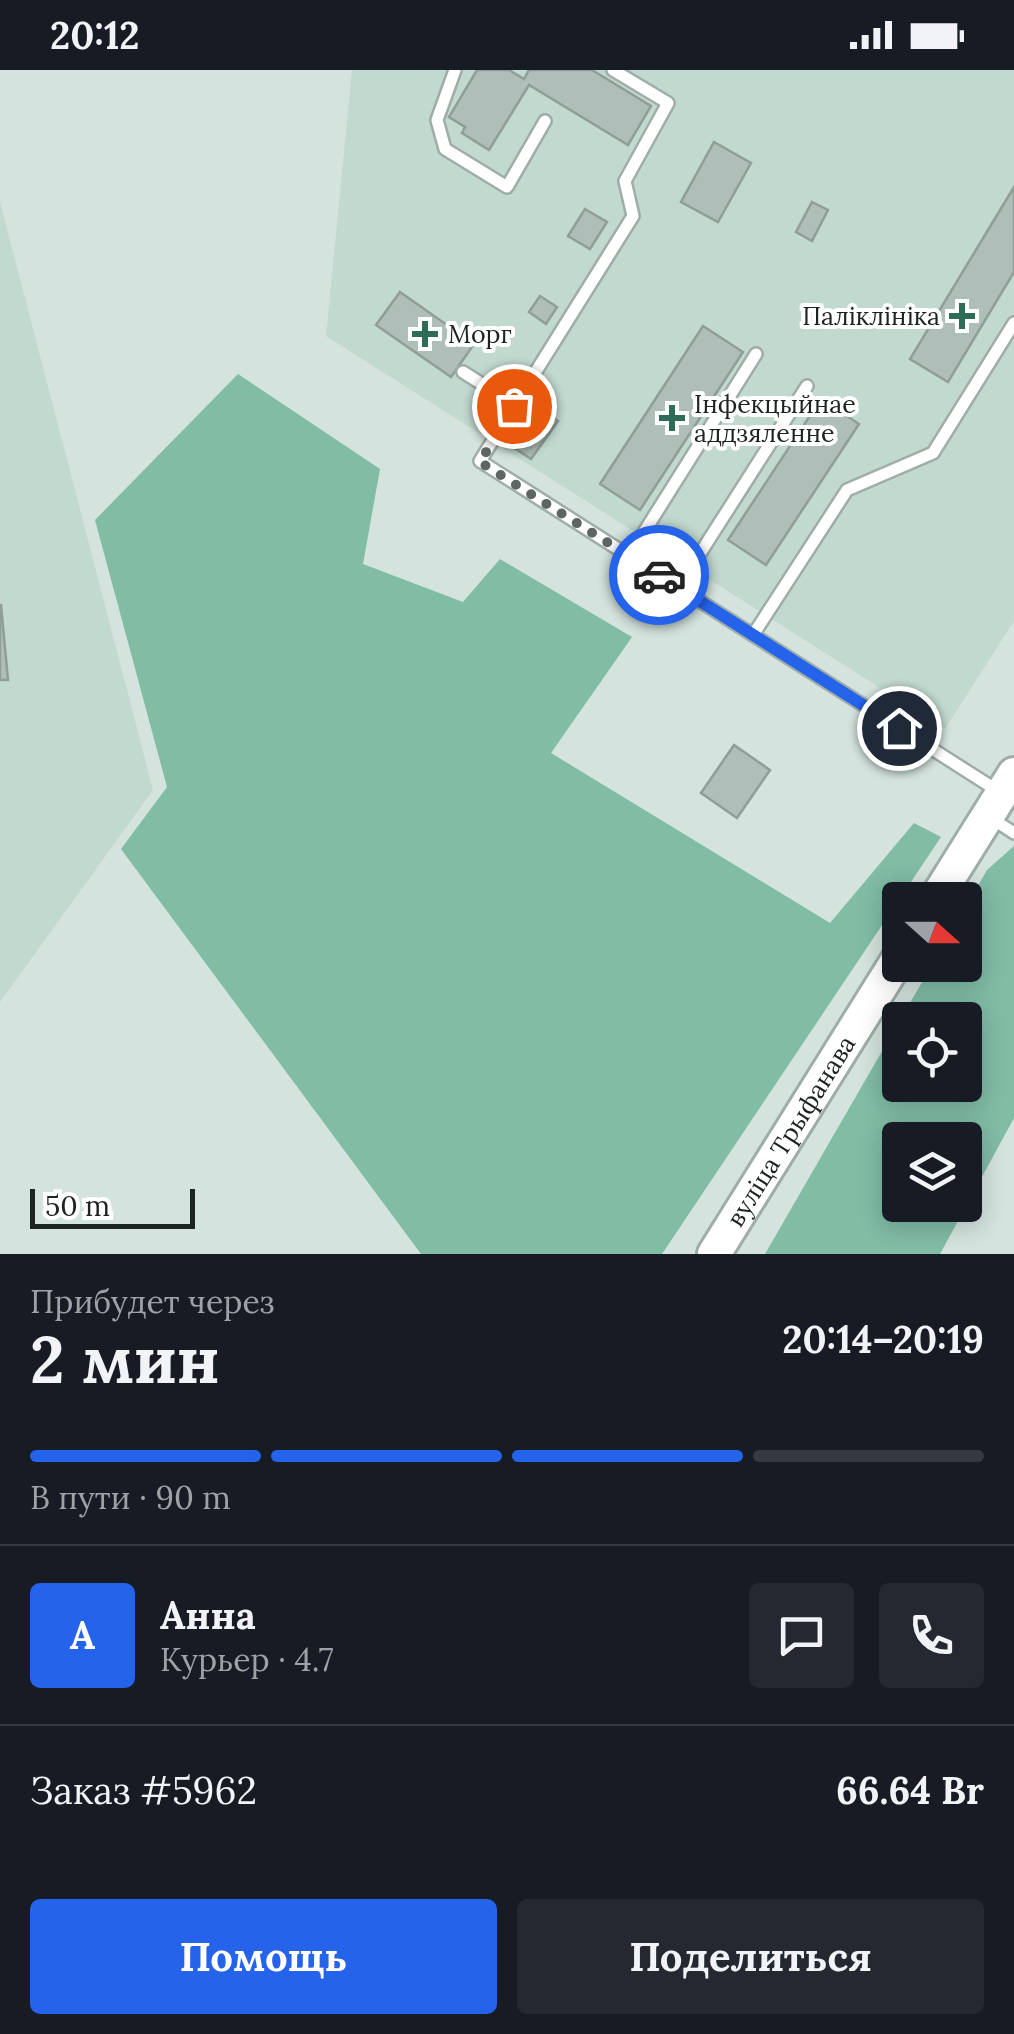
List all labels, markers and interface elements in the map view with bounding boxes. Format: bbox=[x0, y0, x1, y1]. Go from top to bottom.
text: 20:12 bbox=[50, 11, 140, 59]
place label: Паліклініка bbox=[802, 300, 940, 332]
marker: Паліклініка bbox=[949, 303, 975, 329]
place label: Морг bbox=[448, 318, 512, 350]
marker: Морг bbox=[412, 321, 438, 347]
pin bbox=[472, 364, 557, 449]
icon: bag bbox=[487, 379, 542, 434]
place label: Інфекцыйнае аддзяленне bbox=[694, 388, 856, 449]
marker: Інфекцыйнае аддзяленне bbox=[659, 405, 685, 431]
courier bbox=[609, 525, 709, 625]
icon: car bbox=[632, 548, 687, 603]
pin bbox=[857, 686, 942, 771]
icon: home bbox=[872, 701, 927, 756]
north arrow bbox=[882, 882, 982, 982]
map controls bbox=[882, 882, 982, 1222]
button: locate bbox=[882, 1002, 982, 1102]
street label: вуліца Трыфанава bbox=[719, 1029, 862, 1232]
button: layers bbox=[882, 1122, 982, 1222]
scale bar bbox=[30, 1184, 195, 1228]
text: 50 m bbox=[45, 1188, 110, 1224]
text: Прибудет через bbox=[30, 1281, 274, 1322]
text: 20:14–20:19 bbox=[782, 1315, 984, 1363]
text: 2 мин bbox=[30, 1318, 220, 1401]
text: В пути · 90 m bbox=[30, 1477, 231, 1518]
button: chat bbox=[749, 1583, 854, 1688]
button: phone bbox=[879, 1583, 984, 1688]
text: Анна bbox=[160, 1591, 256, 1639]
text: А bbox=[70, 1611, 95, 1659]
text: Курьер · 4.7 bbox=[160, 1639, 333, 1680]
text: Заказ #5962 bbox=[30, 1766, 257, 1814]
text: 66.64 Br bbox=[836, 1766, 984, 1814]
button: Помощь bbox=[30, 1899, 497, 2014]
button: Поделиться bbox=[517, 1899, 984, 2014]

